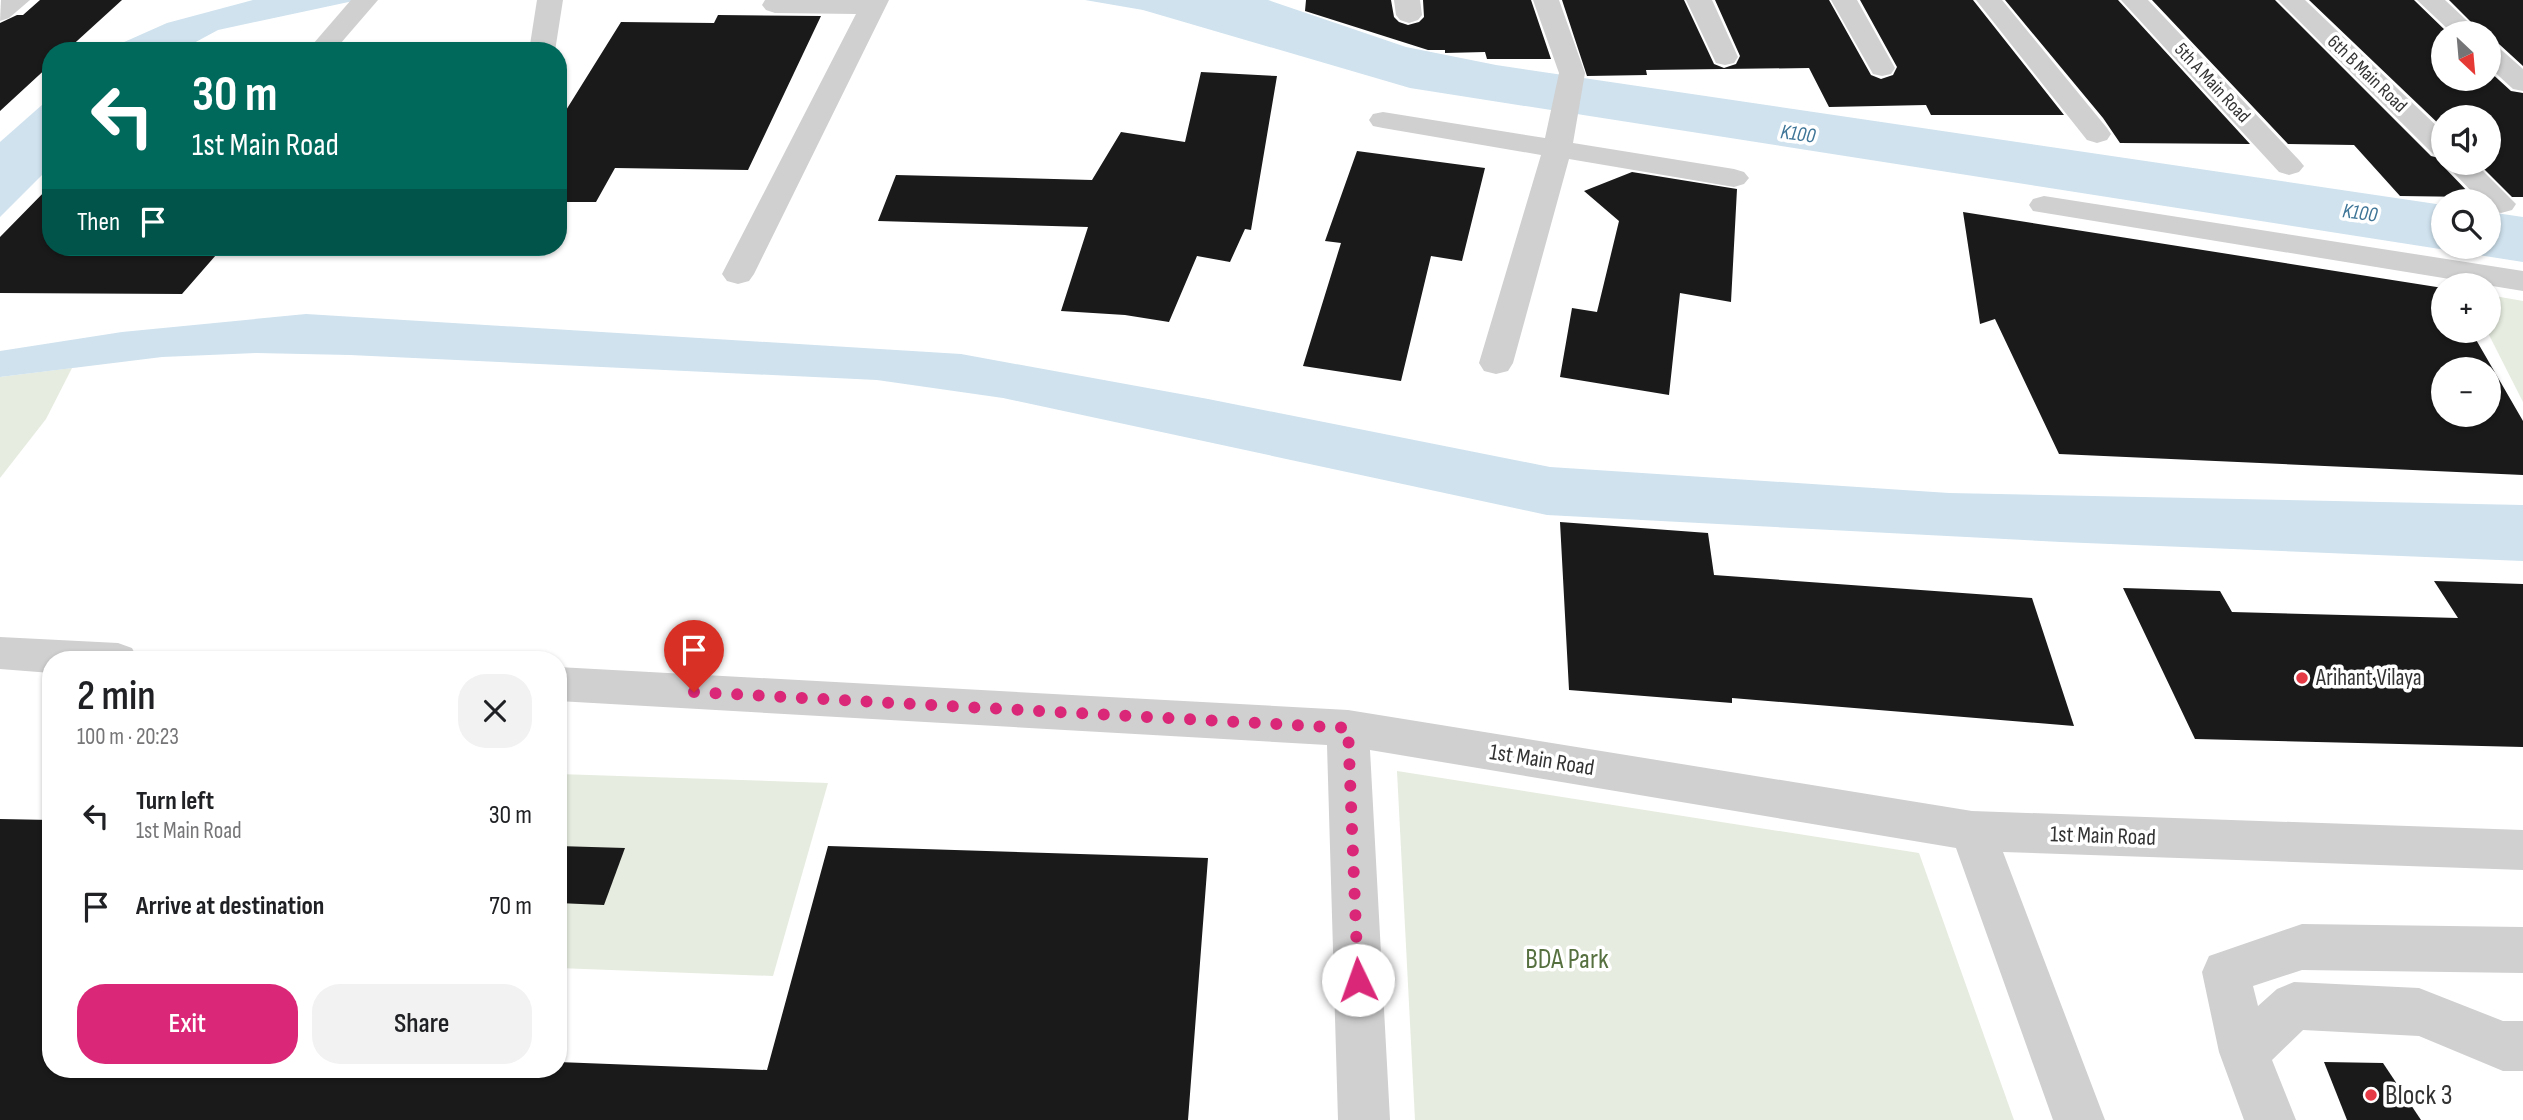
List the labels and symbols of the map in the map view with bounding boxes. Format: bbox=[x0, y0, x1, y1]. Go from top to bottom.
north arrow bbox=[2431, 21, 2501, 91]
street label: 6th B Main Road bbox=[2322, 30, 2412, 118]
street label: 5th A Main Road bbox=[2169, 38, 2255, 128]
water label: K100 bbox=[1779, 119, 1818, 149]
water label: K100 bbox=[2341, 198, 2380, 228]
pin bbox=[664, 620, 724, 692]
place label: Arihant Vilaya bbox=[2315, 664, 2422, 692]
marker: Arihant Vilaya bbox=[2294, 670, 2310, 686]
street label: 1st Main Road bbox=[1488, 738, 1596, 782]
street label: 1st Main Road bbox=[2050, 820, 2156, 852]
position arrow bbox=[1321, 943, 1395, 1017]
park label: BDA Park bbox=[1525, 943, 1609, 976]
place label: Block 3 bbox=[2385, 1079, 2452, 1112]
marker: Block 3 bbox=[2363, 1087, 2379, 1103]

